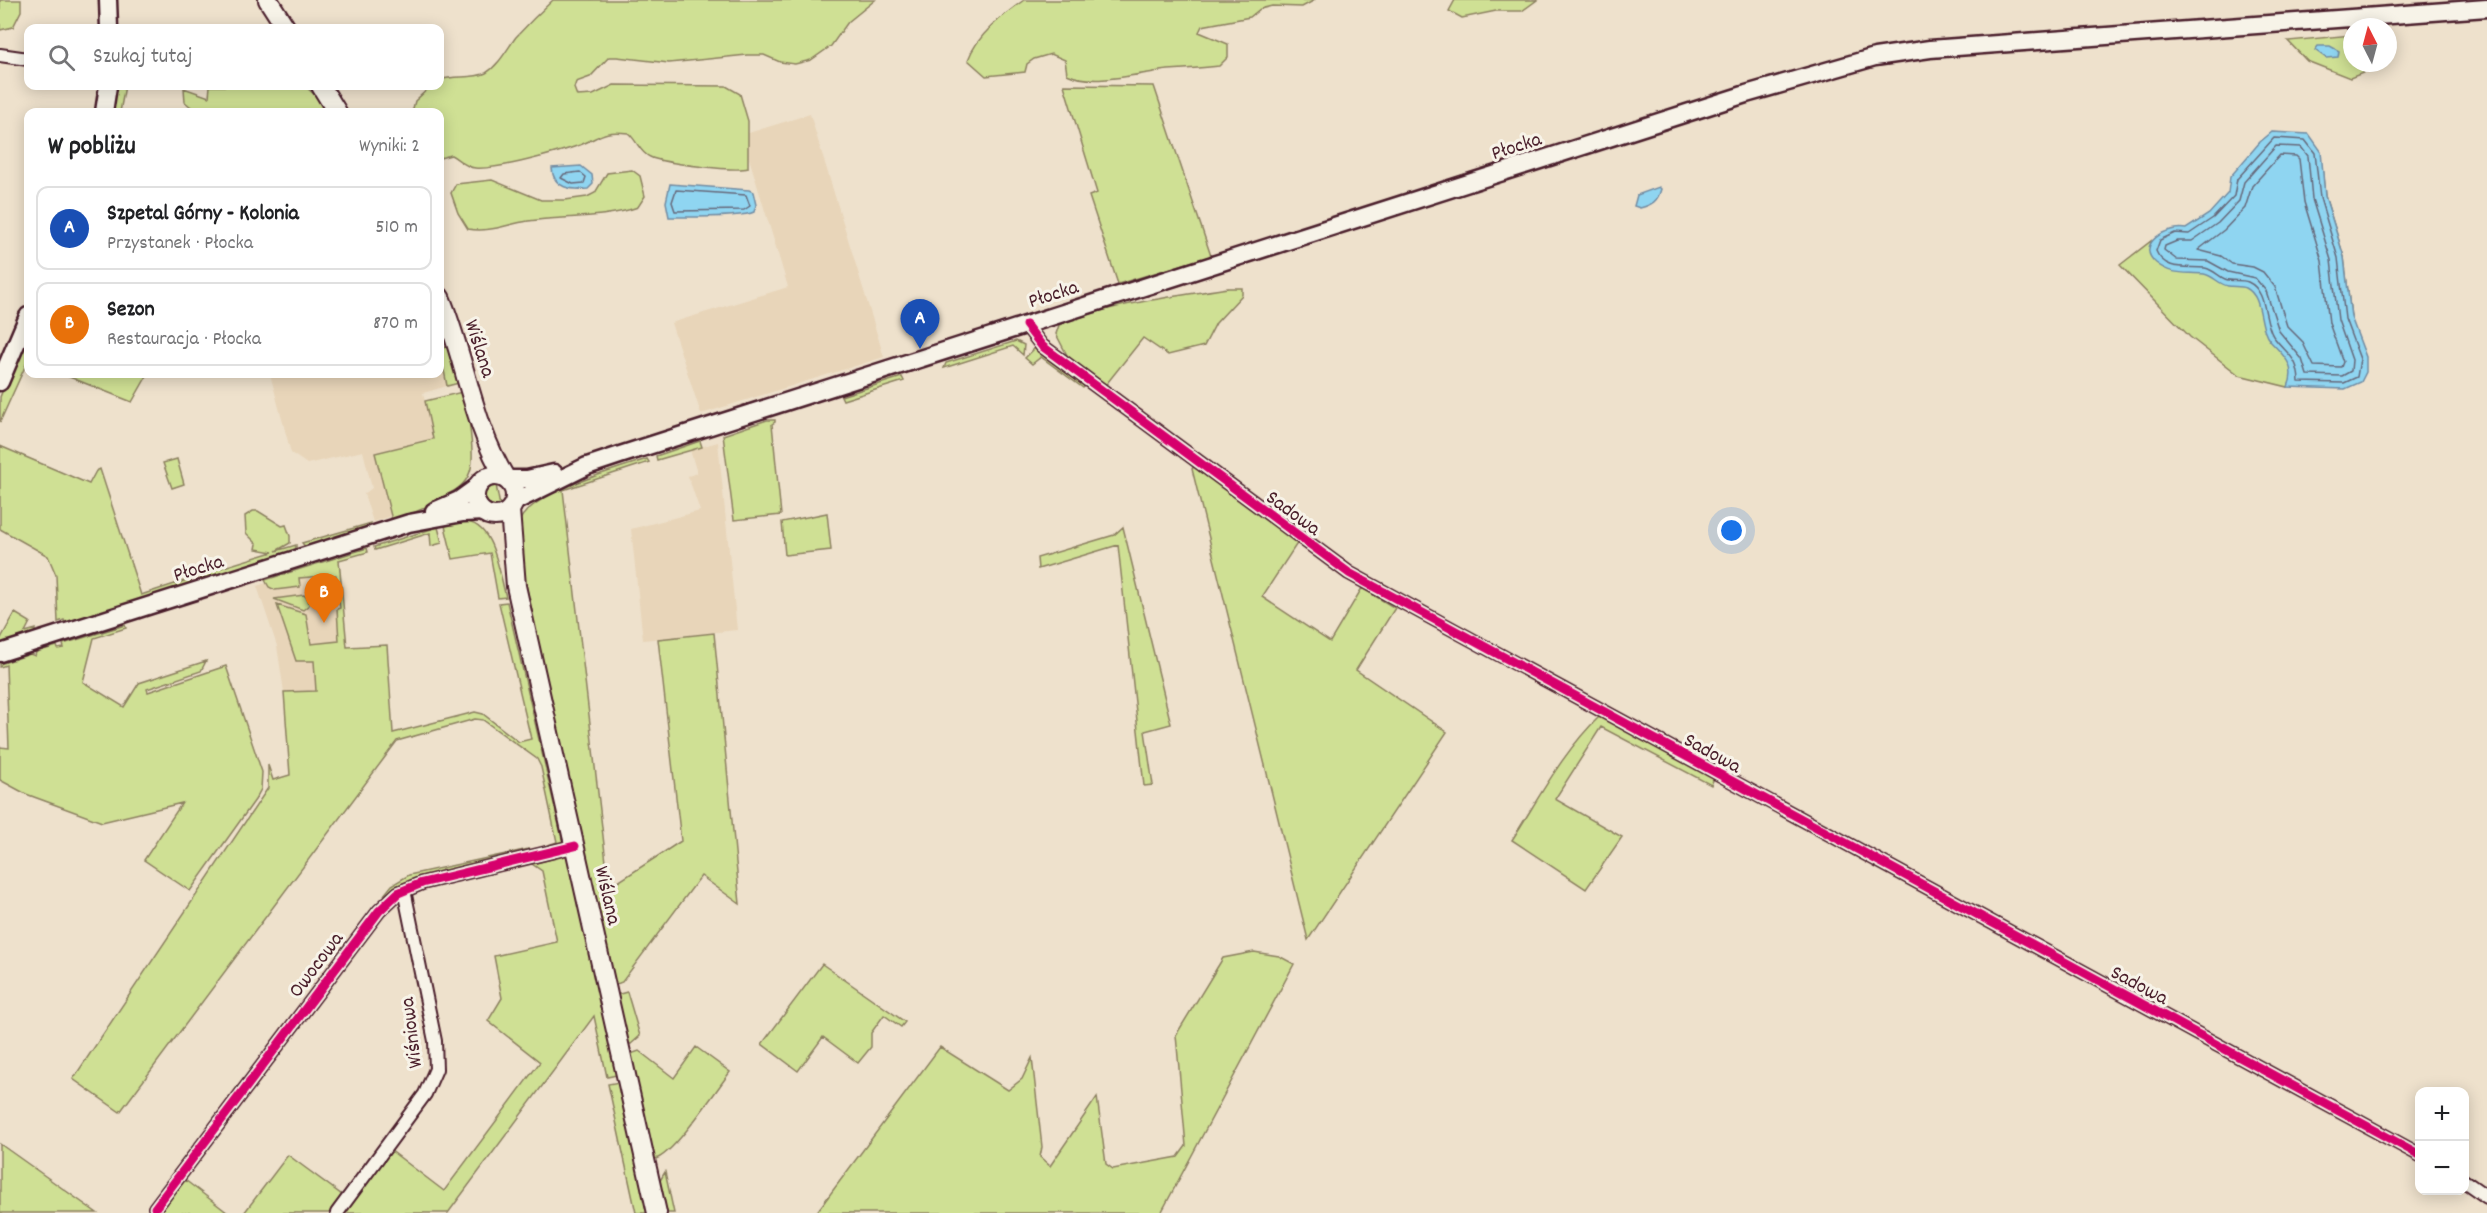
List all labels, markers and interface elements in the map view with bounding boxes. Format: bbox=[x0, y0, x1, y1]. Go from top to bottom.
north arrow bbox=[2343, 18, 2397, 72]
search box bbox=[24, 24, 444, 90]
icon: search bbox=[45, 41, 78, 74]
text: Szukaj tutaj bbox=[93, 42, 192, 73]
street label: Płocka bbox=[1488, 125, 1547, 170]
text: W pobliżu bbox=[48, 129, 136, 166]
text: Wyniki: 2 bbox=[359, 133, 420, 161]
text: Szpetal Górny - Kolonia bbox=[107, 199, 299, 230]
text: A bbox=[64, 214, 75, 242]
text: 510 m bbox=[375, 214, 418, 242]
text: Przystanek · Płocka bbox=[107, 230, 253, 258]
street label: Płocka bbox=[1025, 273, 1084, 318]
text: Sezon bbox=[107, 295, 155, 326]
pin: A bbox=[900, 300, 940, 349]
text: B bbox=[65, 310, 74, 338]
text: 870 m bbox=[373, 310, 418, 338]
street label: Wiślana bbox=[455, 316, 502, 383]
text: Restauracja · Płocka bbox=[107, 326, 261, 354]
street label: Sadowa bbox=[1258, 484, 1327, 545]
your location bbox=[1717, 516, 1746, 545]
street label: Płocka bbox=[170, 548, 229, 592]
pin: B bbox=[304, 574, 344, 623]
street label: Sadowa bbox=[1677, 727, 1747, 783]
street label: Wiślana bbox=[585, 863, 628, 929]
street label: Owocowa bbox=[283, 925, 353, 1005]
street label: Sadowa bbox=[2104, 959, 2174, 1015]
street label: Wiśniowa bbox=[394, 994, 432, 1070]
map controls bbox=[2415, 1087, 2469, 1195]
button: + bbox=[2415, 1087, 2469, 1141]
button: − bbox=[2415, 1141, 2469, 1195]

